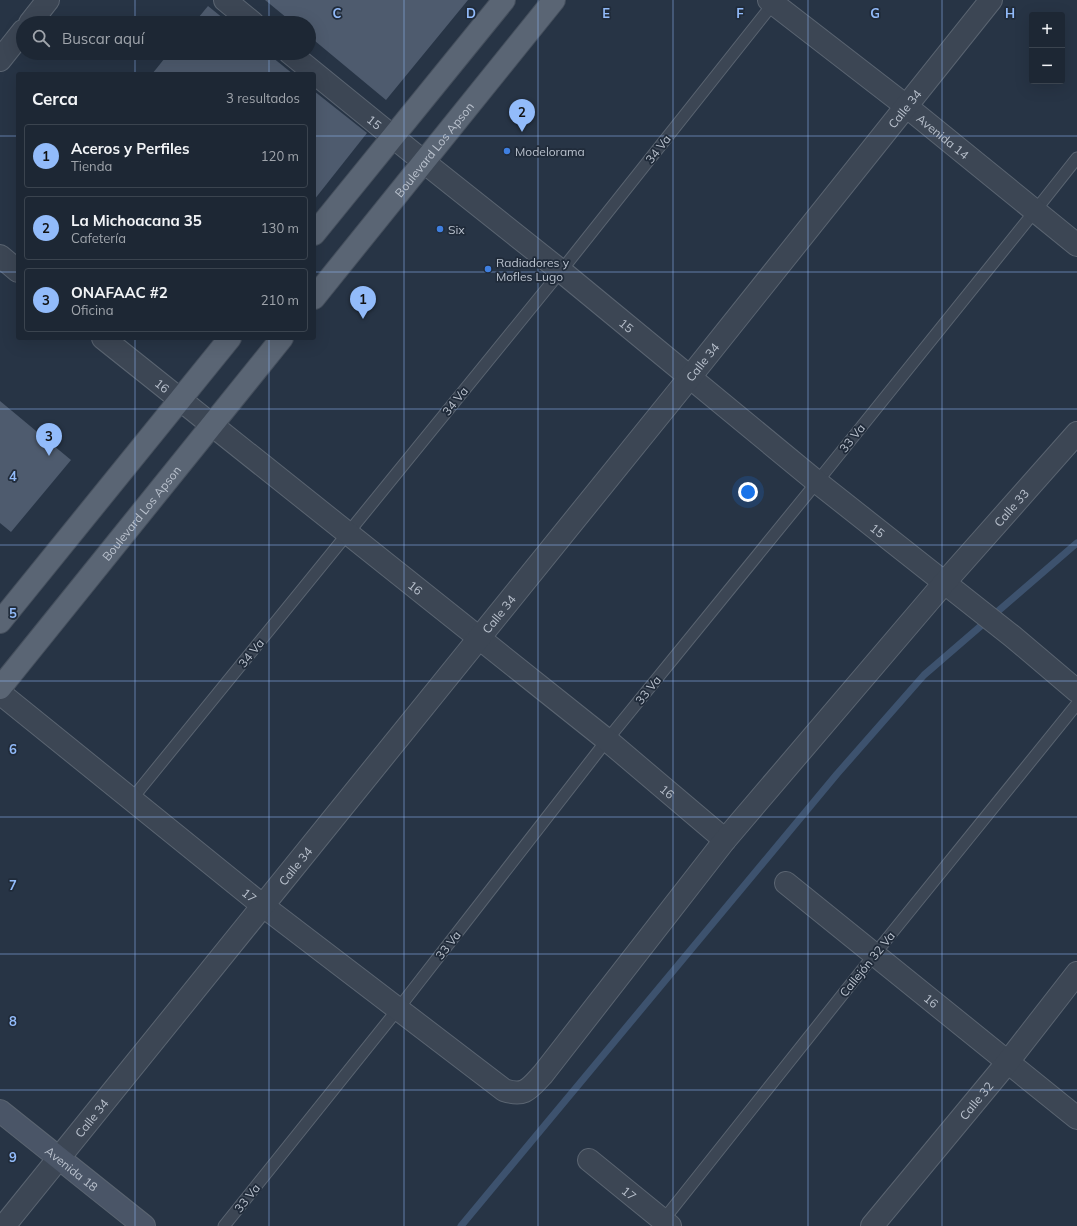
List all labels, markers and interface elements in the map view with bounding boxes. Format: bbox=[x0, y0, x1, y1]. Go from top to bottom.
text: C bbox=[333, 5, 342, 21]
text: D bbox=[466, 5, 476, 21]
text: E bbox=[602, 5, 610, 21]
text: F bbox=[736, 5, 744, 21]
text: G bbox=[870, 5, 880, 21]
text: H bbox=[1005, 5, 1015, 21]
map controls bbox=[1029, 12, 1065, 84]
button: + bbox=[1029, 12, 1065, 48]
search box bbox=[16, 16, 316, 60]
icon: search bbox=[30, 27, 52, 49]
text: Buscar aquí bbox=[62, 29, 144, 48]
button: − bbox=[1029, 48, 1065, 84]
street label: Calle 34 bbox=[884, 86, 924, 131]
text: Cerca bbox=[32, 88, 78, 109]
text: 3 resultados bbox=[226, 90, 300, 106]
street label: Boulevard Los Apson bbox=[391, 99, 477, 200]
pin: 2 bbox=[509, 99, 535, 132]
street label: Avenida 14 bbox=[914, 110, 972, 162]
street label: 15 bbox=[364, 111, 385, 132]
street label: 34 Va bbox=[642, 132, 674, 166]
text: Aceros y Perfiles bbox=[71, 139, 190, 158]
place label: Modelorama bbox=[515, 144, 585, 159]
marker: Modelorama bbox=[502, 146, 512, 156]
text: 1 bbox=[42, 148, 50, 164]
text: 120 m bbox=[261, 148, 299, 164]
text: Tienda bbox=[71, 158, 112, 174]
text: La Michoacana 35 bbox=[71, 211, 202, 230]
text: 2 bbox=[42, 220, 50, 236]
text: 130 m bbox=[261, 220, 299, 236]
place label: Six bbox=[448, 222, 465, 237]
marker: Six bbox=[435, 224, 445, 234]
text: Cafetería bbox=[71, 230, 126, 246]
place label: Radiadores y Mofles Lugo bbox=[496, 255, 570, 284]
marker: Radiadores y Mofles Lugo bbox=[483, 264, 493, 274]
text: ONAFAAC #2 bbox=[71, 283, 168, 302]
pin: 1 bbox=[350, 286, 376, 319]
text: 3 bbox=[42, 292, 50, 308]
text: 210 m bbox=[261, 292, 299, 308]
text: Oficina bbox=[71, 302, 113, 318]
street label: 15 bbox=[616, 315, 637, 336]
street label: Calle 34 bbox=[682, 340, 722, 384]
street label: 16 bbox=[152, 375, 173, 396]
street label: 34 Va bbox=[439, 384, 471, 418]
street label: 33 Va bbox=[836, 421, 868, 455]
pin: 3 bbox=[36, 423, 62, 456]
street label: Boulevard Los Apson bbox=[98, 462, 184, 563]
text: 4 bbox=[9, 468, 17, 484]
your location bbox=[738, 482, 758, 502]
street label: Calle 33 bbox=[990, 486, 1032, 529]
street label: 15 bbox=[867, 520, 888, 540]
street label: 16 bbox=[405, 577, 426, 598]
street label: Calle 34 bbox=[479, 592, 519, 636]
text: 5 bbox=[9, 605, 17, 621]
street label: 34 Va bbox=[235, 636, 267, 670]
street label: 33 Va bbox=[632, 673, 664, 707]
text: 6 bbox=[9, 741, 17, 757]
street label: 16 bbox=[657, 781, 678, 802]
street label: Calle 34 bbox=[275, 844, 315, 888]
text: 7 bbox=[9, 877, 17, 893]
street label: 17 bbox=[239, 885, 260, 905]
street label: 33 Va bbox=[432, 928, 464, 962]
street label: Callejón 32 Va bbox=[836, 928, 898, 1000]
street label: 16 bbox=[921, 990, 942, 1011]
text: 8 bbox=[9, 1013, 17, 1029]
street label: Calle 32 bbox=[956, 1078, 996, 1123]
street label: Calle 34 bbox=[71, 1096, 111, 1140]
street label: Avenida 18 bbox=[43, 1143, 101, 1194]
text: 9 bbox=[9, 1149, 17, 1165]
street label: 33 Va bbox=[231, 1181, 263, 1215]
street label: 17 bbox=[619, 1182, 640, 1203]

